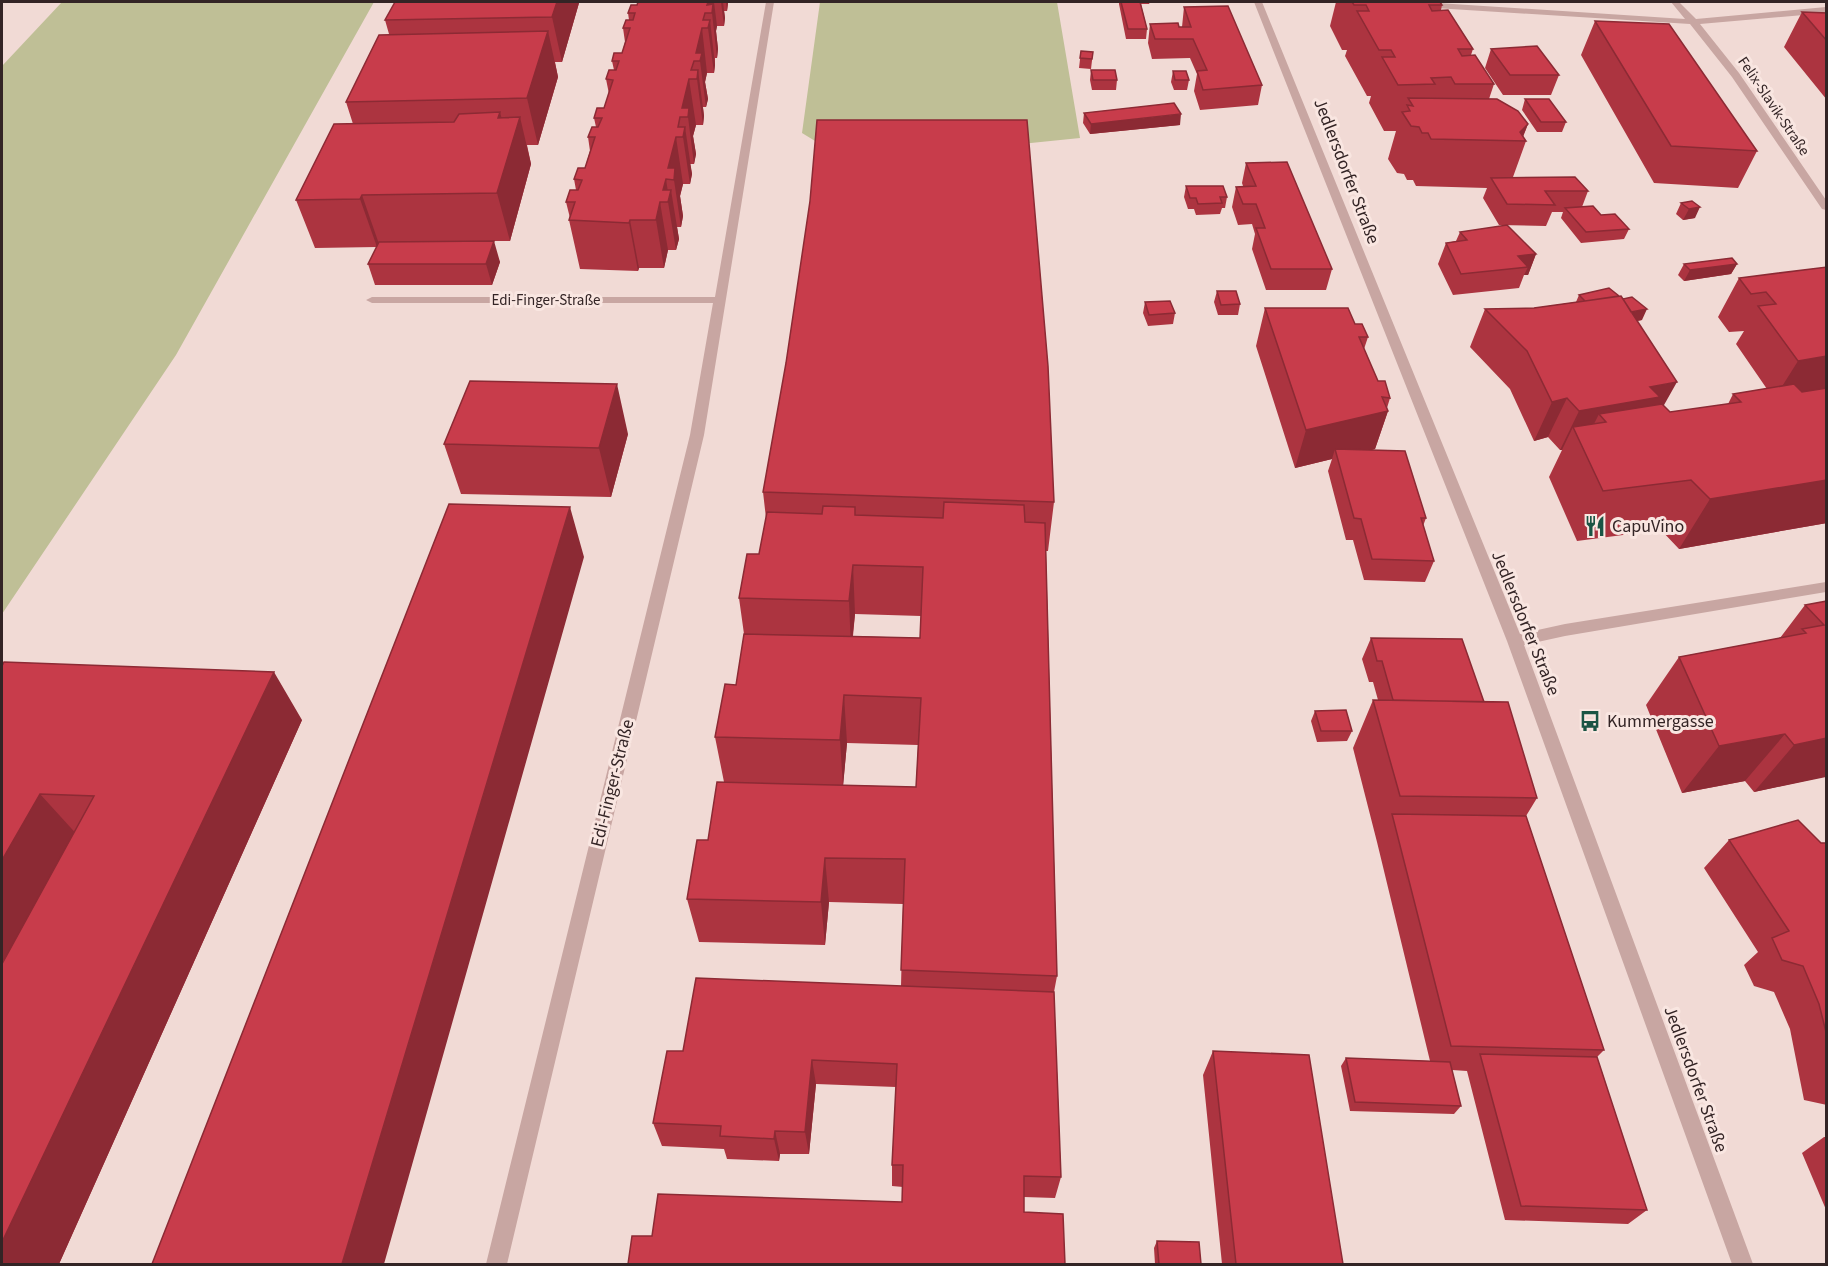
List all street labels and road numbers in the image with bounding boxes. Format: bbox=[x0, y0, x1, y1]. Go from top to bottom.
street label: Felix-Slavik-Straße bbox=[1733, 53, 1815, 160]
street label: Jedlersdorfer Straße bbox=[1307, 95, 1386, 248]
street label: Edi-Finger-Straße bbox=[491, 290, 601, 311]
street label: Jedlersdorfer Straße bbox=[1485, 547, 1566, 699]
street label: Edi-Finger-Straße bbox=[585, 717, 640, 850]
street label: Jedlersdorfer Straße bbox=[1657, 1002, 1734, 1156]

